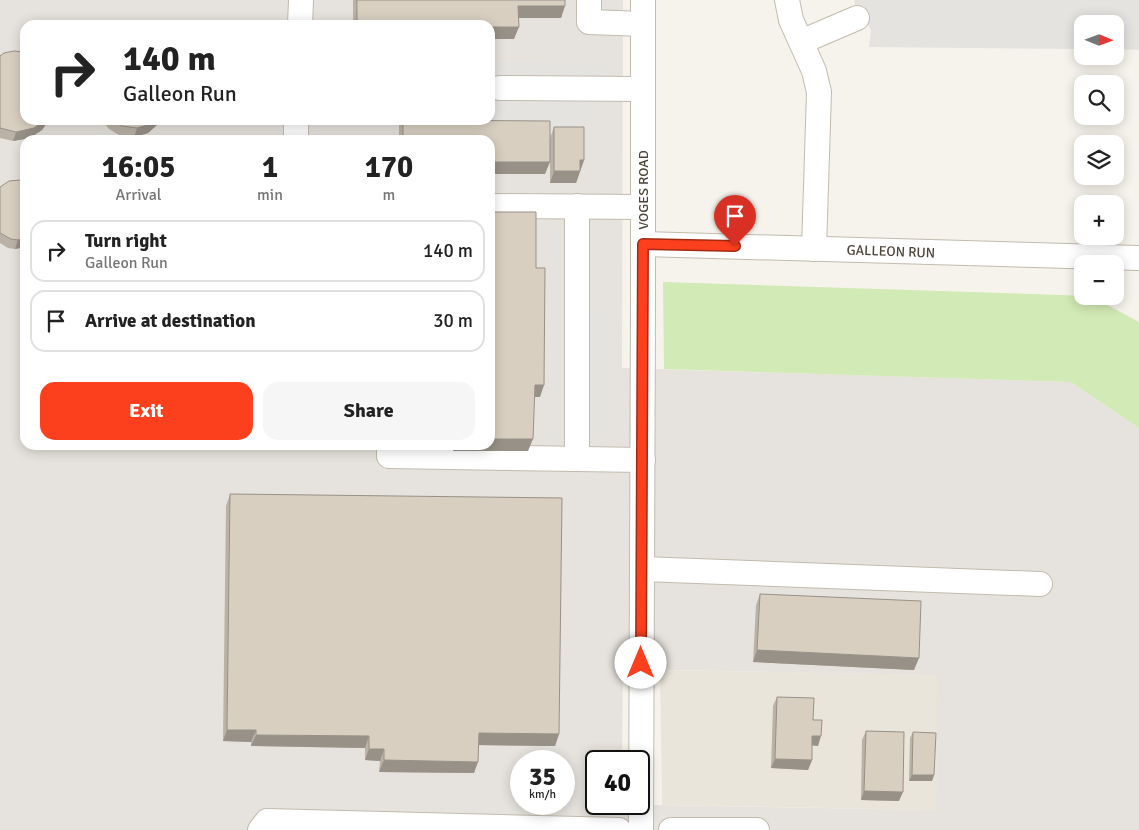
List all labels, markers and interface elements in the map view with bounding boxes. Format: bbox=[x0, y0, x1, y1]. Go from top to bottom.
north arrow bbox=[1074, 15, 1124, 65]
map controls bbox=[1074, 15, 1124, 305]
text: 140 m bbox=[123, 37, 216, 80]
icon: right bbox=[40, 40, 105, 105]
button: search bbox=[1074, 75, 1124, 125]
text: Galleon Run bbox=[123, 80, 237, 107]
button: layers bbox=[1074, 135, 1124, 185]
text: 16:05 bbox=[102, 149, 175, 186]
text: 1 bbox=[262, 149, 278, 186]
text: 170 bbox=[365, 149, 413, 186]
street label: VOGES ROAD bbox=[635, 150, 652, 230]
text: Arrival bbox=[115, 185, 162, 205]
text: min bbox=[257, 185, 283, 205]
text: m bbox=[383, 185, 395, 205]
pin bbox=[714, 195, 756, 246]
button: + bbox=[1074, 195, 1124, 245]
icon: arrive bbox=[721, 202, 749, 230]
text: Turn right bbox=[85, 229, 167, 253]
icon: right bbox=[42, 237, 70, 265]
text: 140 m bbox=[423, 239, 473, 263]
street label: GALLEON RUN bbox=[846, 241, 936, 262]
text: Galleon Run bbox=[85, 253, 168, 273]
button: − bbox=[1074, 255, 1124, 305]
icon: arrive bbox=[42, 307, 70, 335]
text: Arrive at destination bbox=[85, 309, 256, 333]
text: 30 m bbox=[433, 309, 473, 333]
button: Exit bbox=[40, 382, 253, 440]
button: Share bbox=[263, 382, 475, 440]
position arrow bbox=[614, 636, 666, 688]
speed limit sign: 40 bbox=[585, 750, 650, 815]
text: 35 bbox=[529, 761, 556, 792]
text: km/h bbox=[529, 787, 556, 802]

